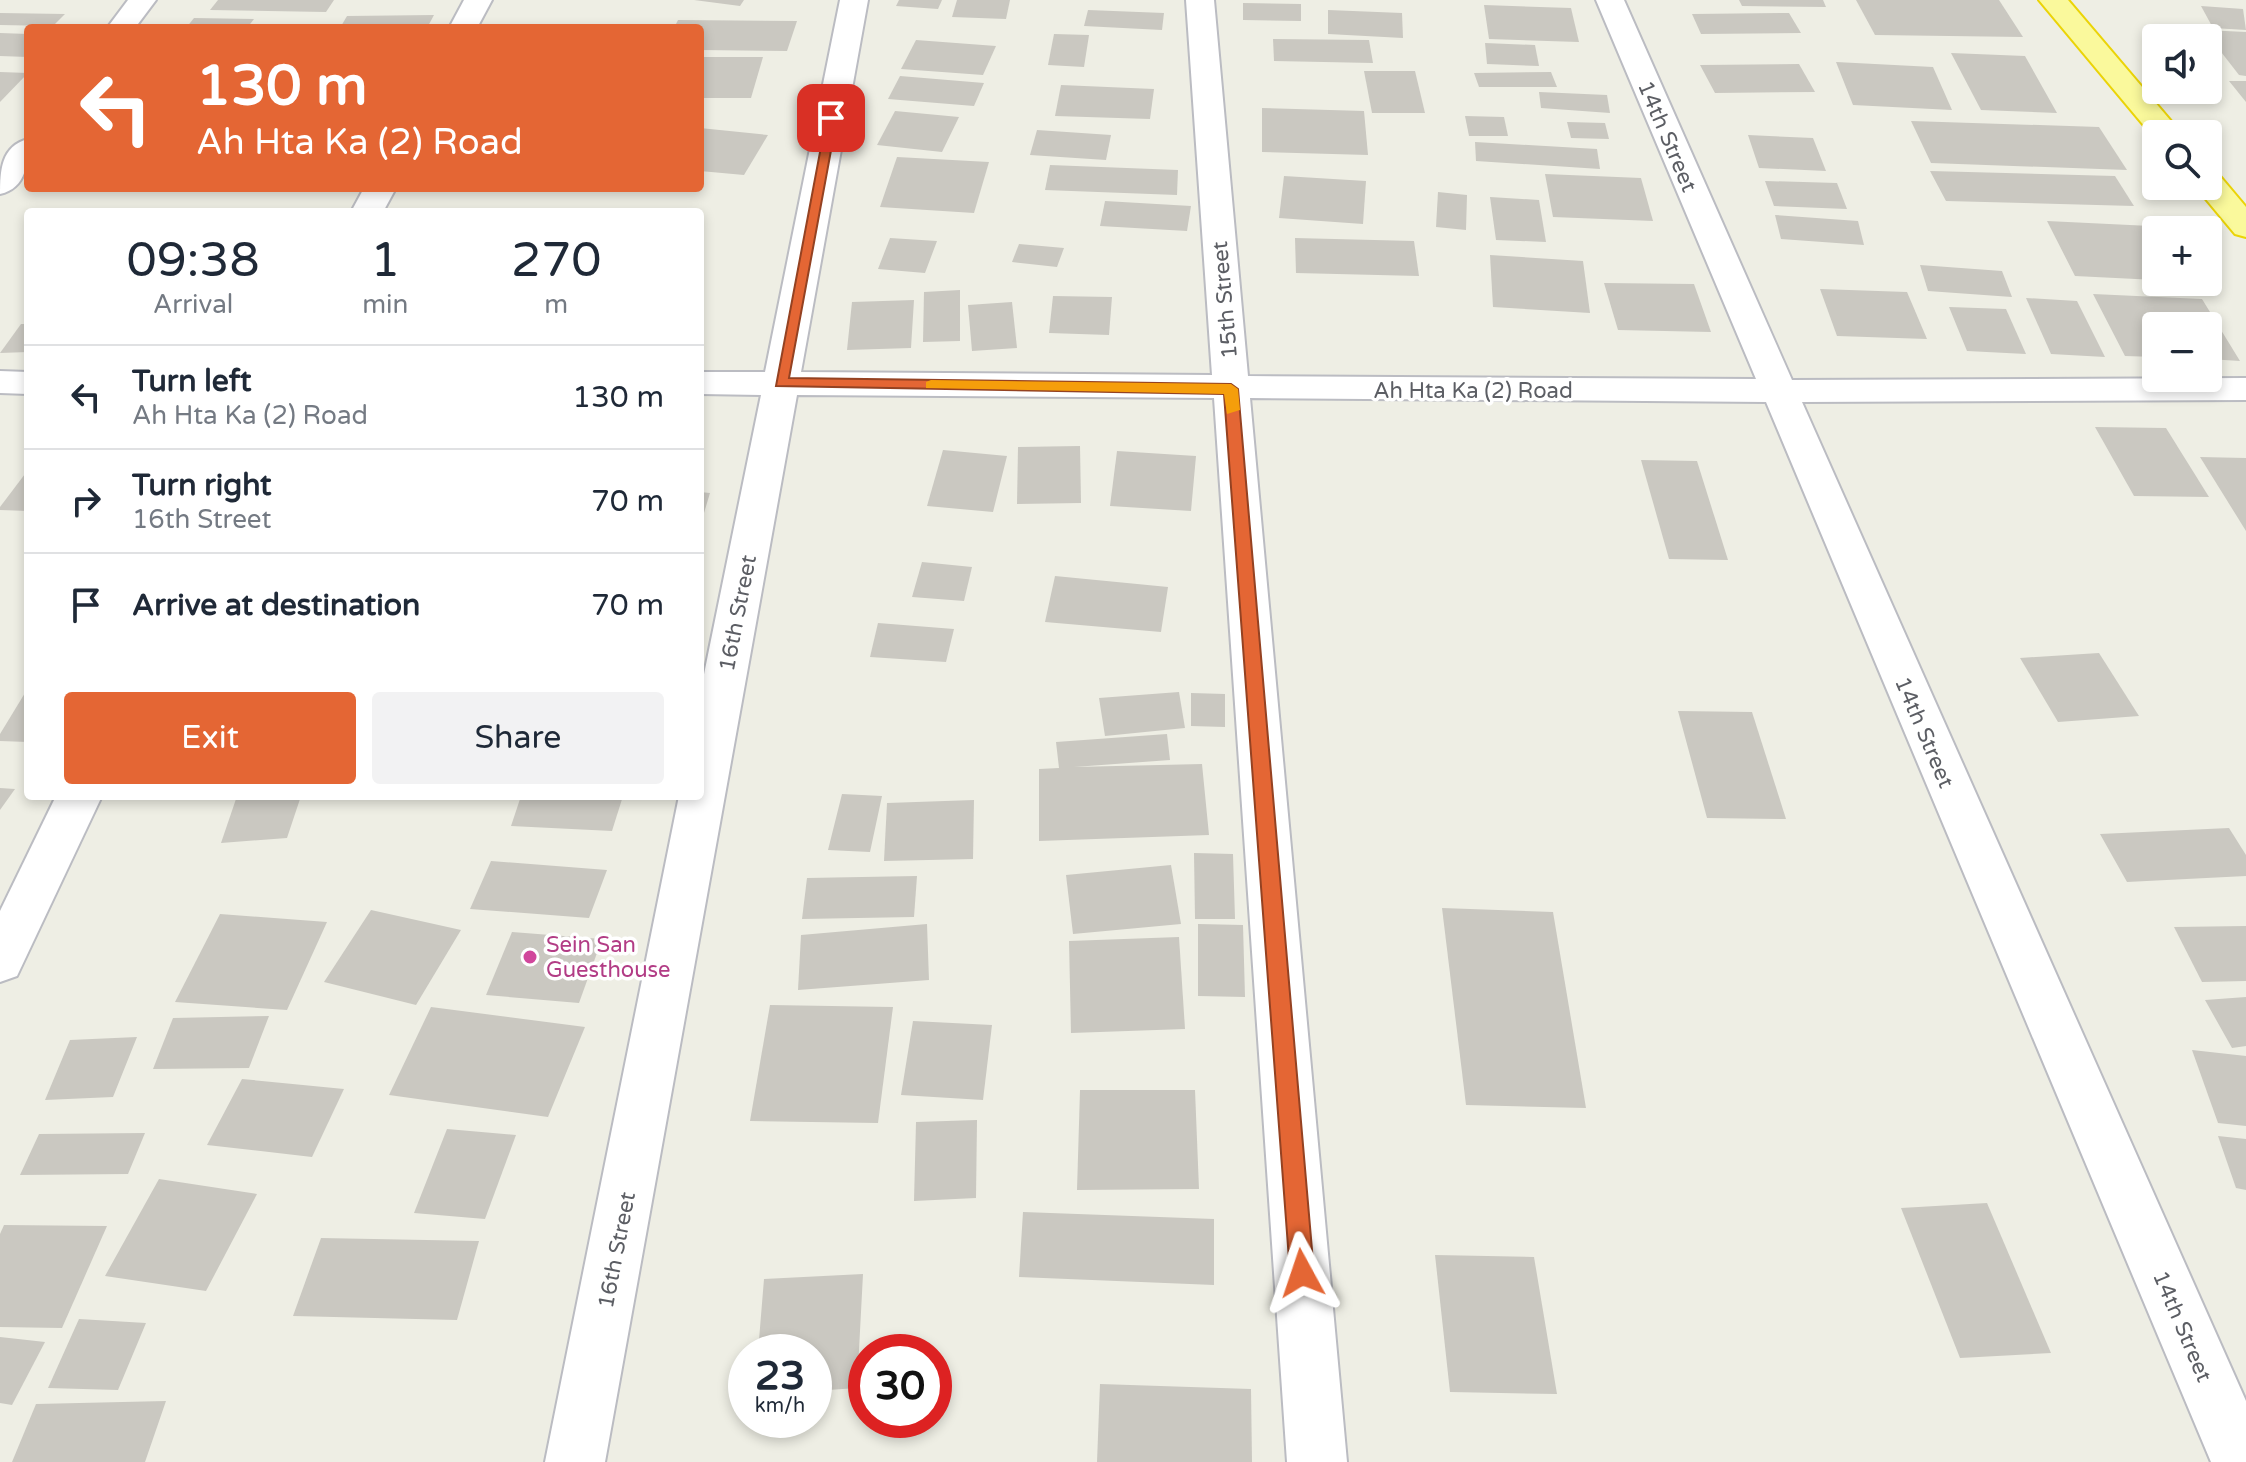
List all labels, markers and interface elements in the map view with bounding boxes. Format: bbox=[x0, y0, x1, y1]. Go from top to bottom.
map controls bbox=[2142, 24, 2222, 392]
button: sound bbox=[2142, 24, 2222, 104]
text: 130 m bbox=[196, 53, 367, 120]
icon: left bbox=[64, 56, 168, 160]
street label: 14th Street bbox=[1632, 77, 1702, 196]
pin bbox=[797, 84, 865, 152]
icon: arrive bbox=[809, 96, 853, 140]
button: search bbox=[2142, 120, 2222, 200]
text: Ah Hta Ka (2) Road bbox=[196, 121, 523, 164]
button: + bbox=[2142, 216, 2222, 296]
text: 09:38 bbox=[127, 232, 260, 290]
text: 1 bbox=[370, 232, 400, 290]
text: 270 bbox=[511, 232, 601, 290]
street label: 15th Street bbox=[1207, 240, 1243, 360]
text: Arrival bbox=[153, 289, 233, 320]
text: min bbox=[362, 289, 408, 320]
text: m bbox=[544, 289, 568, 320]
button: − bbox=[2142, 312, 2222, 392]
text: Turn left bbox=[132, 363, 251, 400]
icon: left bbox=[64, 375, 108, 419]
street label: Ah Hta Ka (2) Road bbox=[1373, 378, 1573, 404]
text: 130 m bbox=[572, 379, 664, 416]
text: Ah Hta Ka (2) Road bbox=[132, 400, 368, 431]
text: Turn right bbox=[132, 467, 272, 504]
icon: right bbox=[64, 479, 108, 523]
text: 70 m bbox=[591, 483, 664, 520]
text: 16th Street bbox=[132, 504, 272, 535]
street label: 16th Street bbox=[714, 553, 762, 674]
icon: arrive bbox=[64, 583, 108, 627]
text: Arrive at destination bbox=[132, 587, 420, 624]
text: 70 m bbox=[591, 587, 664, 624]
street label: 14th Street bbox=[1889, 673, 1959, 792]
button: Exit bbox=[64, 692, 356, 784]
button: Share bbox=[372, 692, 664, 784]
place label: Sein San Guesthouse bbox=[546, 932, 671, 983]
marker: Sein San Guesthouse bbox=[521, 948, 539, 966]
street label: 16th Street bbox=[593, 1190, 641, 1311]
position arrow bbox=[1260, 1231, 1344, 1315]
street label: 14th Street bbox=[2147, 1267, 2217, 1386]
speed limit sign: 30 bbox=[848, 1334, 952, 1438]
text: 23 bbox=[755, 1352, 805, 1400]
text: km/h bbox=[755, 1394, 805, 1418]

